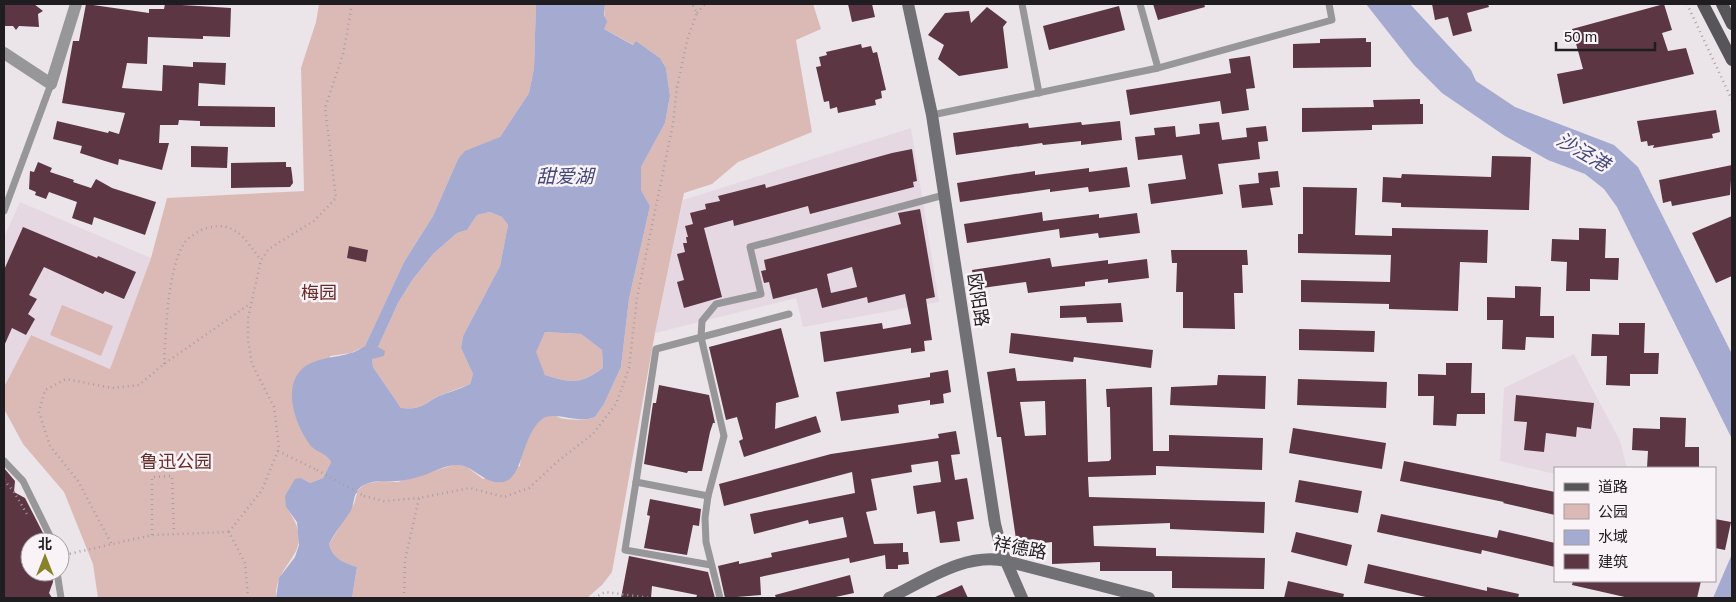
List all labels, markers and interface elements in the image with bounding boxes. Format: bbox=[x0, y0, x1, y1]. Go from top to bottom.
scale bar bbox=[1556, 20, 1655, 52]
text: 50 m bbox=[1564, 28, 1597, 45]
water label: 沙泾港 bbox=[1553, 129, 1616, 177]
water label: 甜爱湖 bbox=[536, 166, 596, 187]
street label: 欧阳路 bbox=[964, 272, 992, 328]
park label: 梅园 bbox=[301, 283, 337, 303]
park label: 鲁迅公园 bbox=[140, 452, 212, 472]
legend bbox=[1554, 467, 1716, 582]
text: 道路 bbox=[1598, 478, 1628, 495]
text: 公园 bbox=[1598, 503, 1628, 520]
text: 水域 bbox=[1598, 528, 1628, 545]
north arrow bbox=[20, 532, 70, 582]
street label: 祥德路 bbox=[992, 533, 1048, 563]
text: 北 bbox=[38, 536, 52, 552]
text: 建筑 bbox=[1598, 553, 1628, 570]

